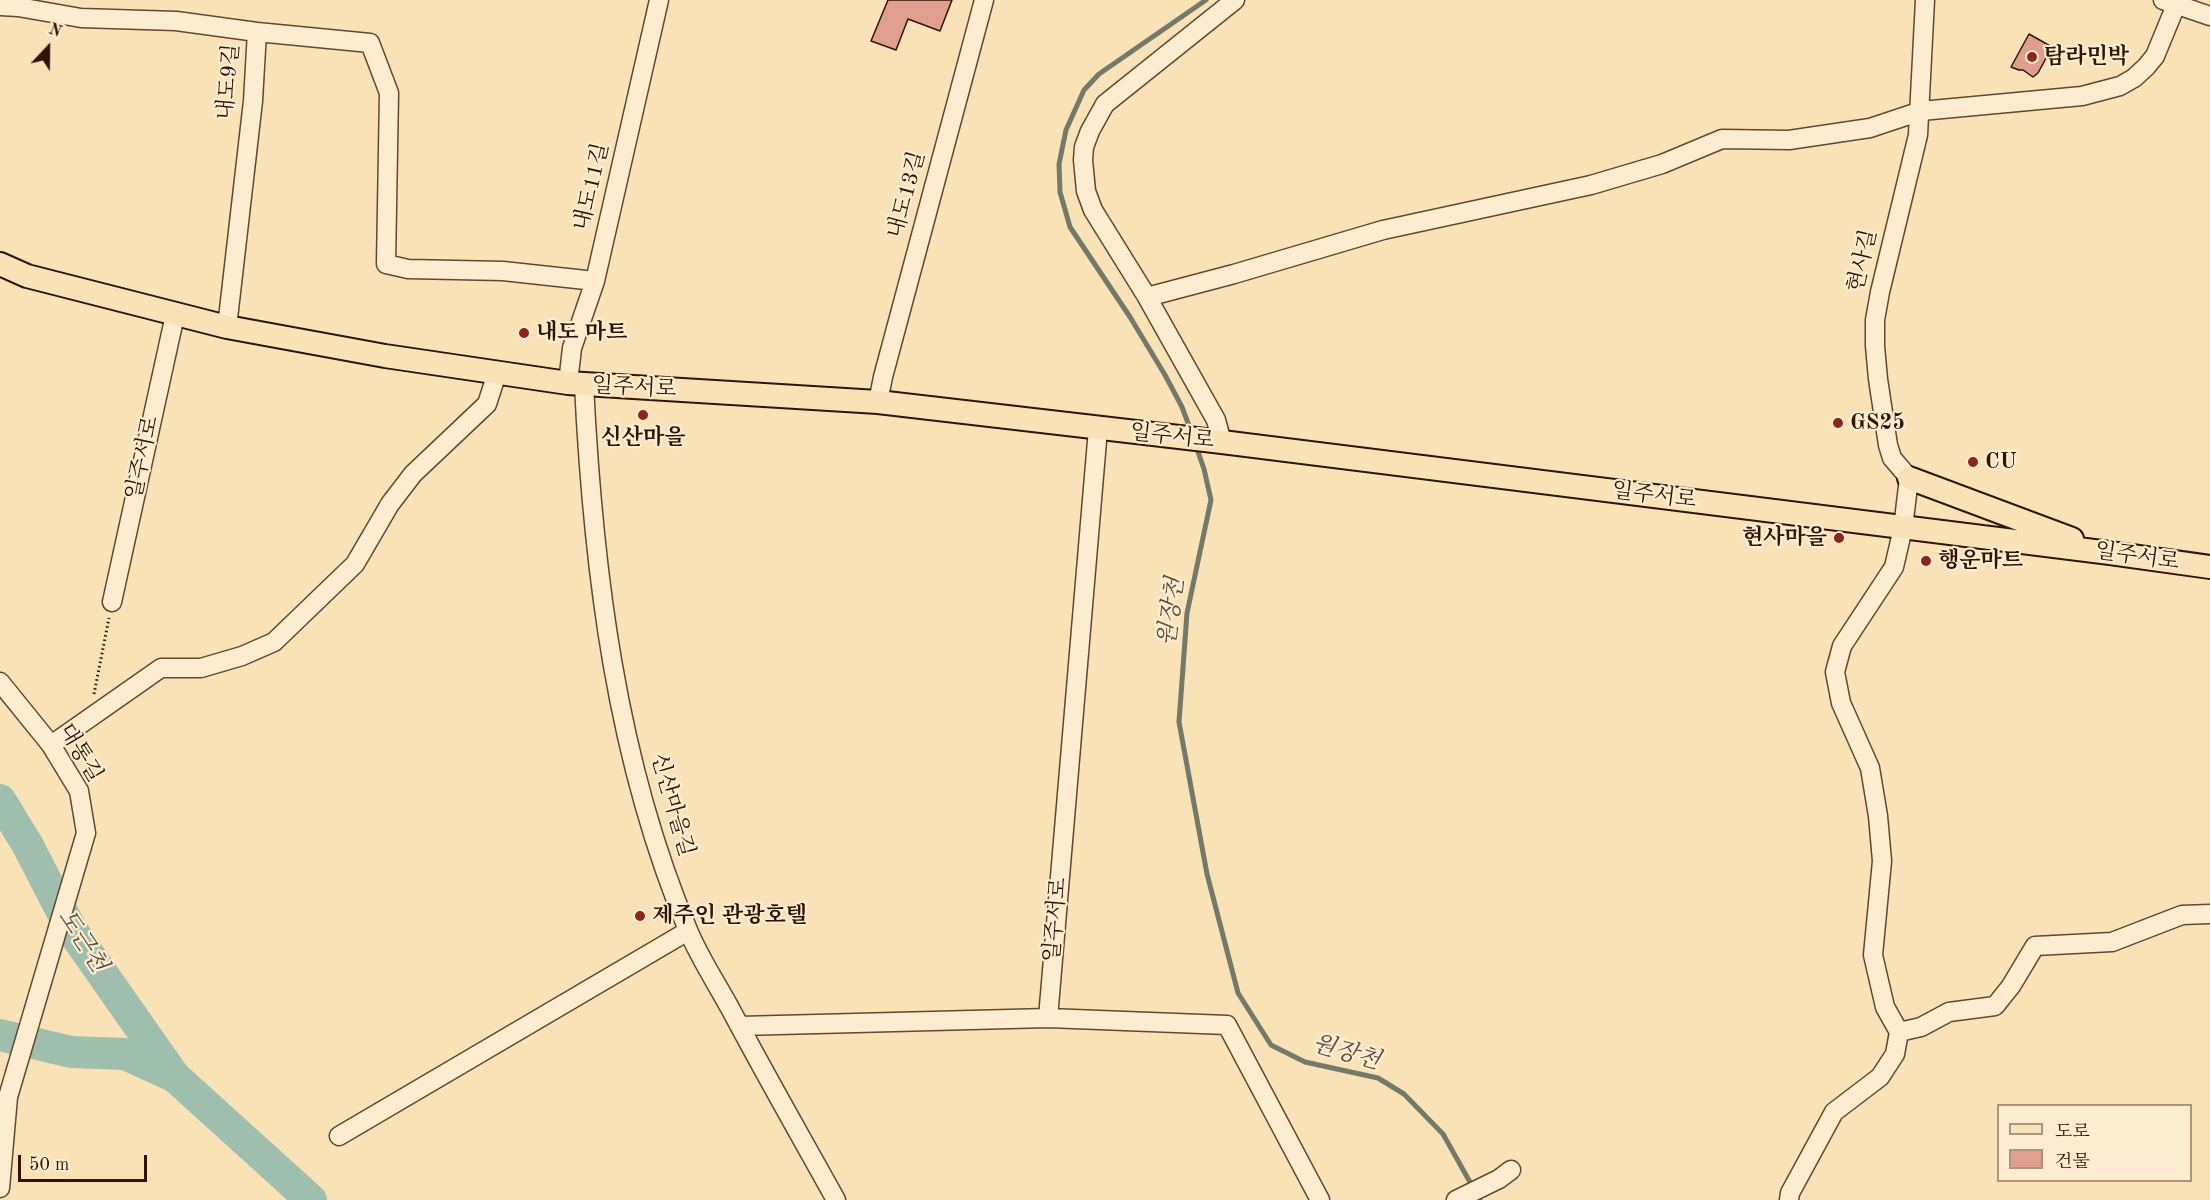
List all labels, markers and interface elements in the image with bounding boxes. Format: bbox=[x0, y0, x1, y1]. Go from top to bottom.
north arrow bbox=[18, 18, 78, 78]
text: N bbox=[46, 22, 63, 41]
street label: 내도9길 bbox=[213, 43, 245, 121]
place label: 탐라민박 bbox=[2044, 44, 2129, 70]
marker: 탐라민박 bbox=[2025, 50, 2039, 64]
street label: 내도11길 bbox=[569, 141, 615, 233]
street label: 내도13길 bbox=[883, 148, 931, 242]
street label: 현사길 bbox=[1843, 227, 1883, 295]
place label: 내도 마트 bbox=[536, 320, 627, 346]
marker: 내도 마트 bbox=[517, 326, 531, 340]
street label: 일주서로 bbox=[591, 373, 677, 403]
marker: 신산마을 bbox=[636, 408, 650, 422]
place label: GS25 bbox=[1850, 410, 1905, 436]
street label: 일주서로 bbox=[121, 414, 165, 502]
marker: GS25 bbox=[1831, 416, 1845, 430]
street label: 일주서로 bbox=[1128, 419, 1216, 455]
place label: 신산마을 bbox=[600, 425, 686, 451]
place label: CU bbox=[1985, 449, 2017, 475]
marker: CU bbox=[1966, 455, 1980, 469]
street label: 일주서로 bbox=[1610, 478, 1698, 514]
place label: 현사마을 bbox=[1742, 525, 1827, 551]
marker: 현사마을 bbox=[1832, 531, 1846, 545]
street label: 일주서로 bbox=[2093, 538, 2181, 576]
place label: 행운마트 bbox=[1938, 548, 2023, 574]
marker: 행운마트 bbox=[1919, 554, 1933, 568]
water label: 원장천 bbox=[1153, 576, 1191, 648]
street label: 대통길 bbox=[52, 719, 108, 787]
street label: 신산마을길 bbox=[645, 750, 699, 860]
street label: 일주서로 bbox=[1039, 877, 1073, 963]
place label: 제주인 관광호텔 bbox=[652, 903, 807, 929]
water label: 도근천 bbox=[51, 904, 113, 978]
marker: 제주인 관광호텔 bbox=[633, 909, 647, 923]
water label: 원장천 bbox=[1309, 1030, 1383, 1076]
legend bbox=[1997, 1104, 2192, 1182]
text: 도로 bbox=[2055, 1123, 2090, 1141]
scale bar bbox=[21, 1143, 150, 1181]
text: 건물 bbox=[2055, 1153, 2090, 1171]
text: 50 m bbox=[29, 1156, 69, 1174]

